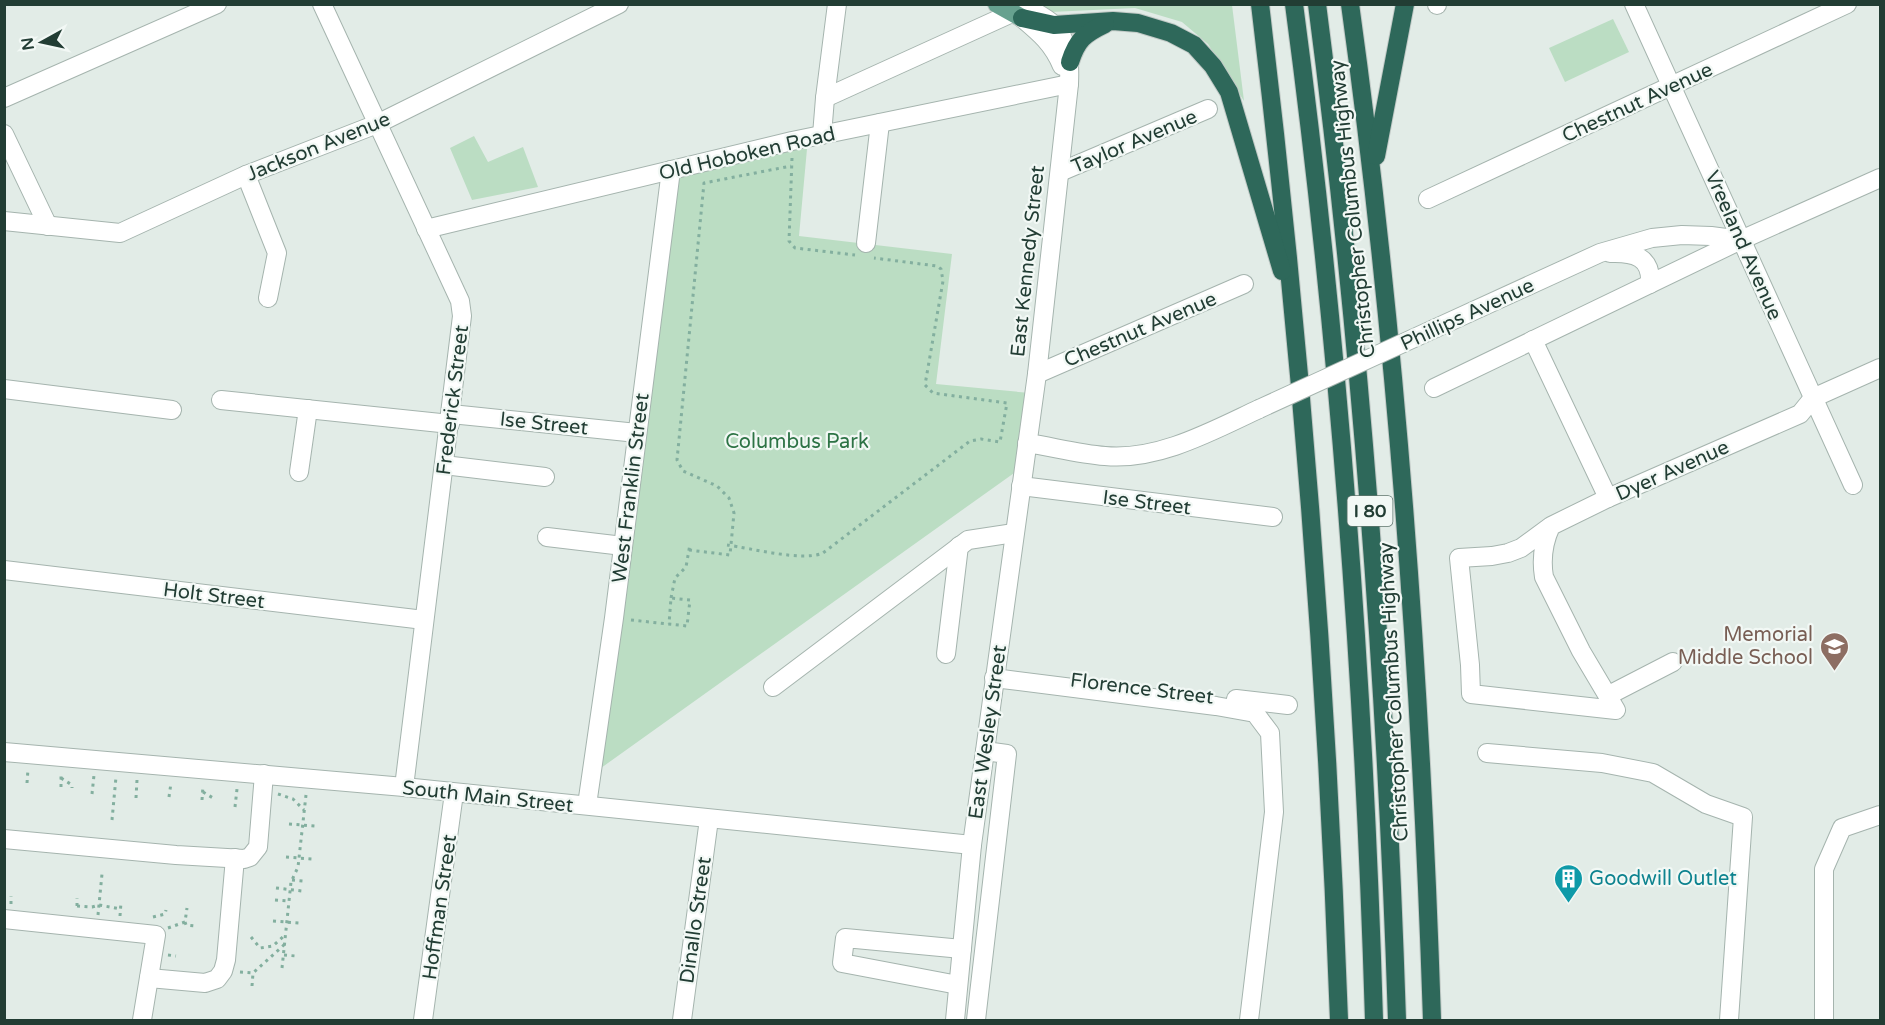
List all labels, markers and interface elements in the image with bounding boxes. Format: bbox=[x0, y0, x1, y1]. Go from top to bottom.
north arrow bbox=[12, 12, 72, 72]
text: N bbox=[17, 36, 39, 52]
street label: Christopher Columbus Highway bbox=[1325, 58, 1381, 359]
street label: Chestnut Avenue bbox=[1558, 58, 1716, 148]
street label: Taylor Avenue bbox=[1068, 105, 1201, 179]
street label: Jackson Avenue bbox=[243, 107, 394, 187]
street label: Old Hoboken Road bbox=[657, 122, 838, 186]
street label: East Kennedy Street bbox=[1006, 164, 1050, 358]
street label: Vreeland Avenue bbox=[1699, 167, 1787, 324]
street label: Phillips Avenue bbox=[1397, 274, 1538, 356]
street label: Chestnut Avenue bbox=[1061, 287, 1220, 373]
street label: Frederick Street bbox=[432, 323, 474, 476]
street label: West Franklin Street bbox=[607, 391, 655, 584]
street label: Ise Street bbox=[499, 407, 590, 441]
park label: Columbus Park bbox=[725, 430, 869, 454]
street label: Dyer Avenue bbox=[1612, 435, 1733, 507]
street label: Ise Street bbox=[1101, 486, 1193, 520]
road number: I 80 bbox=[1348, 496, 1392, 526]
street label: Christopher Columbus Highway bbox=[1374, 541, 1414, 842]
street label: Holt Street bbox=[162, 578, 266, 614]
place label: Memorial Middle School bbox=[1678, 623, 1813, 670]
school or university icon: Memorial Middle School bbox=[1818, 630, 1850, 672]
street label: East Wesley Street bbox=[964, 643, 1012, 821]
street label: Florence Street bbox=[1069, 668, 1215, 710]
street label: South Main Street bbox=[401, 776, 575, 818]
street label: Hoffman Street bbox=[418, 833, 462, 981]
street label: Dinallo Street bbox=[675, 855, 717, 985]
building icon: Goodwill Outlet bbox=[1552, 862, 1584, 904]
place label: Goodwill Outlet bbox=[1589, 867, 1737, 891]

